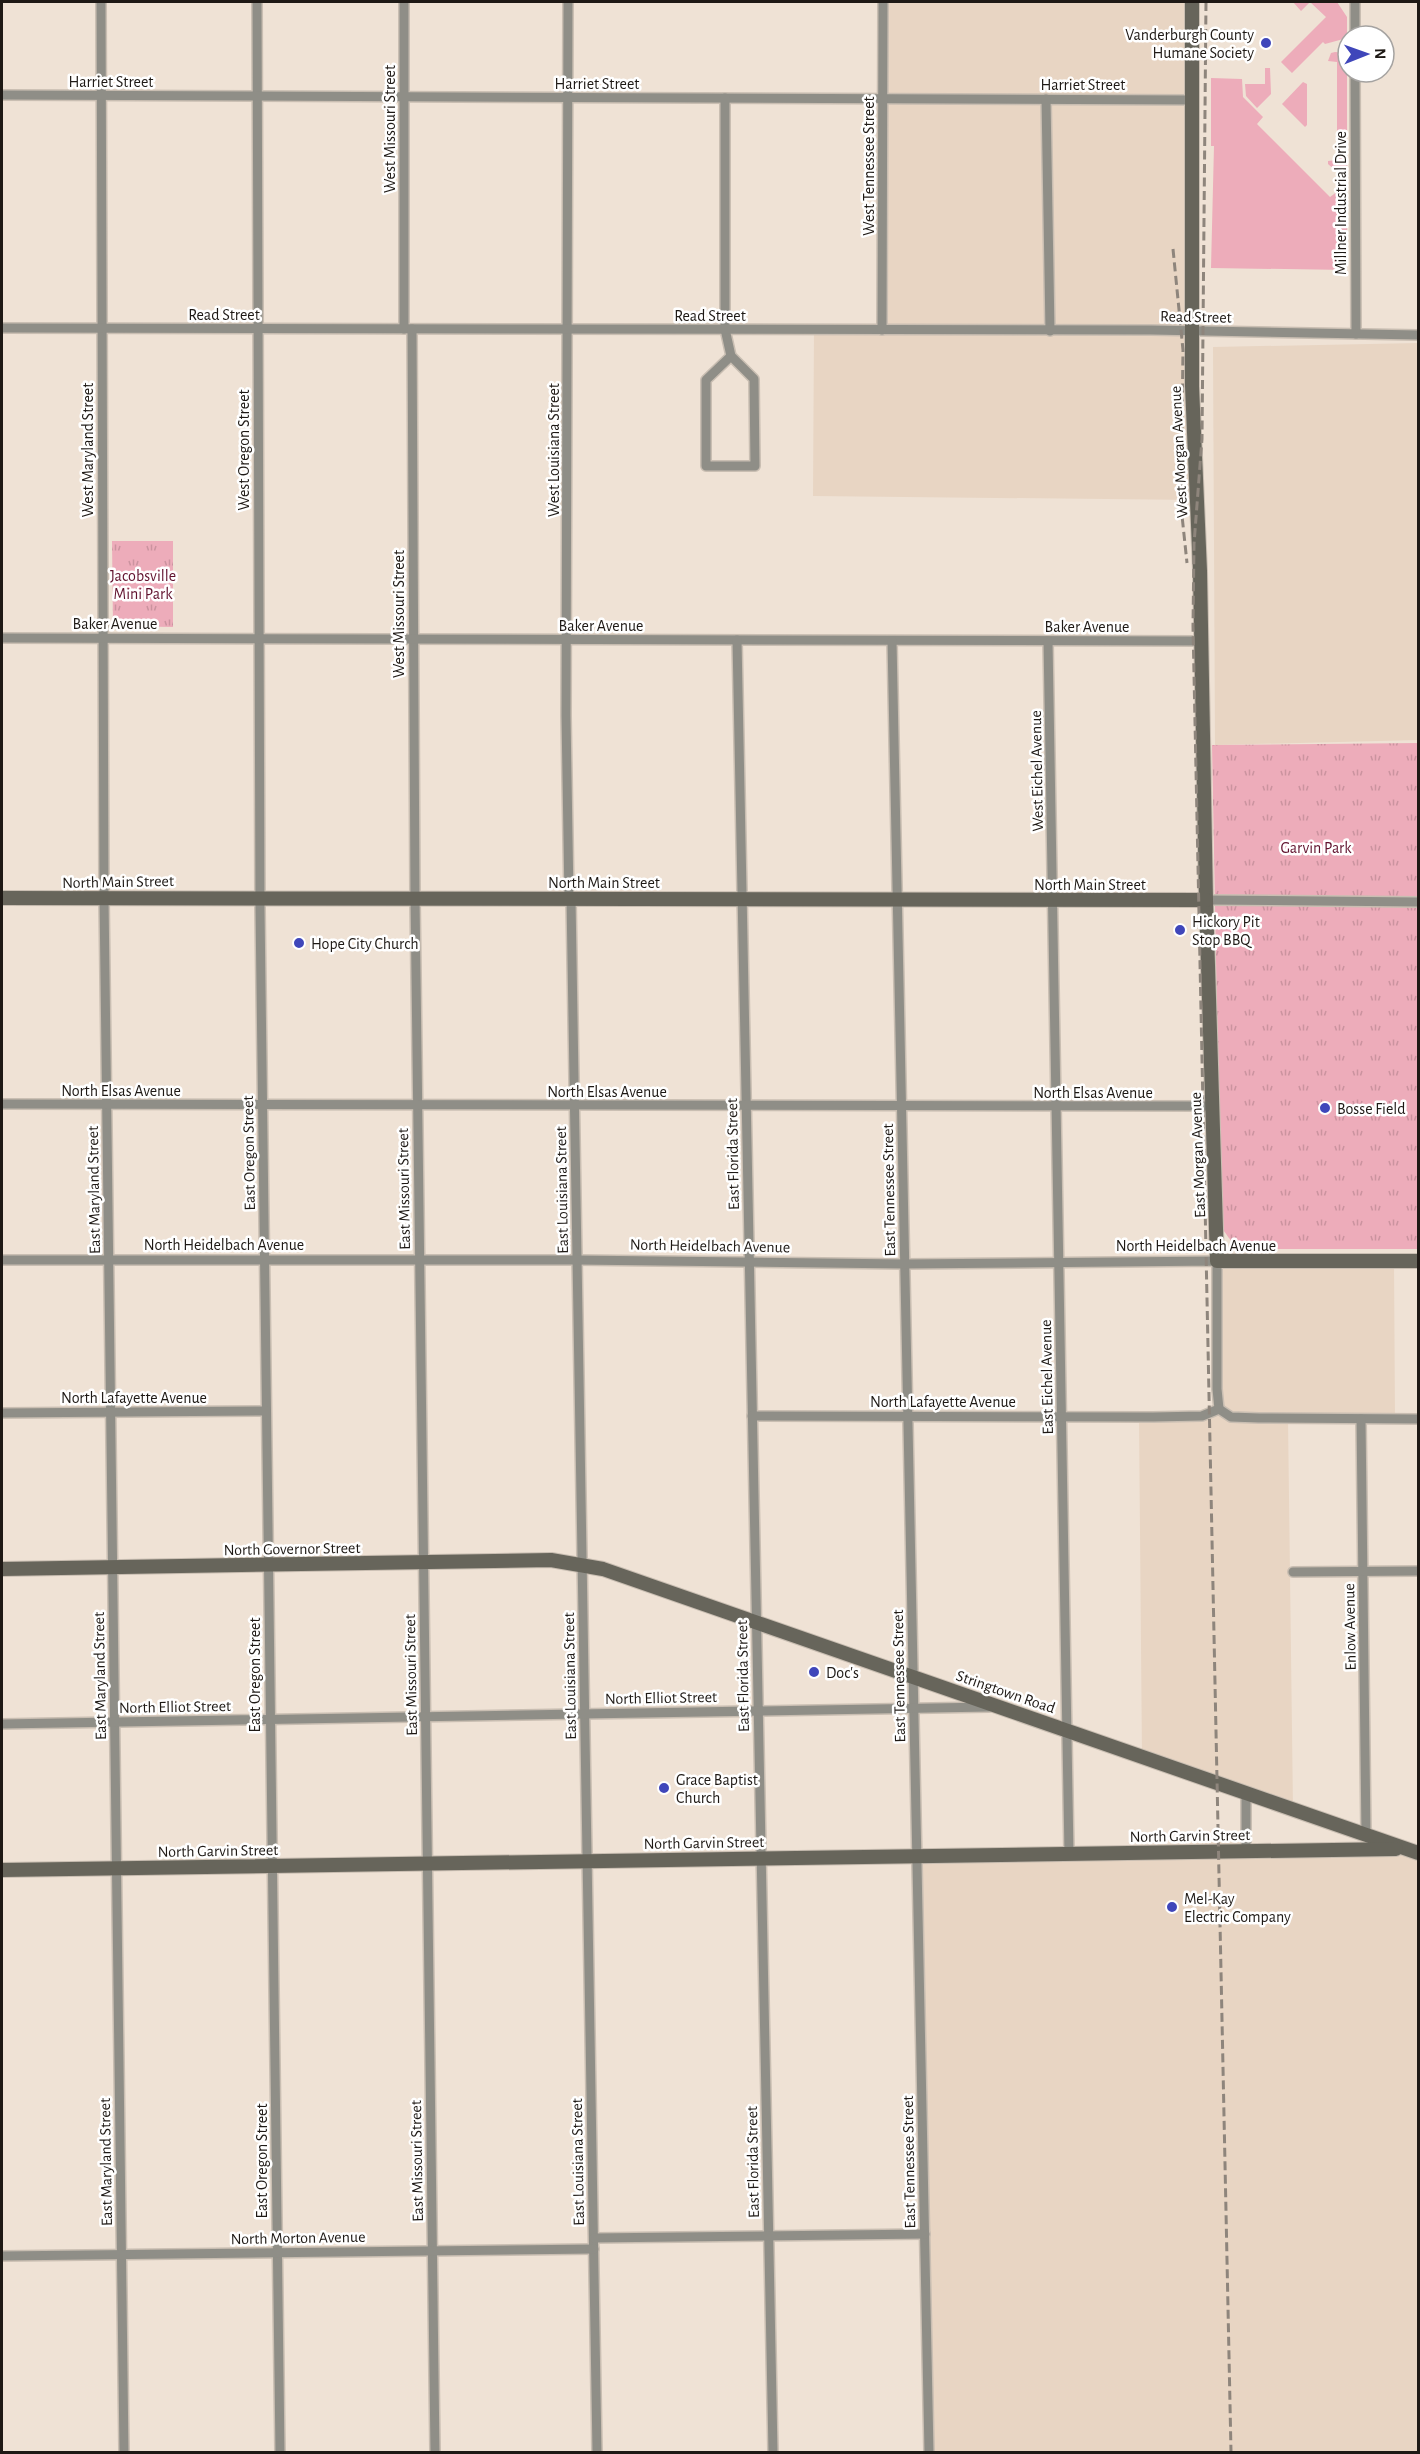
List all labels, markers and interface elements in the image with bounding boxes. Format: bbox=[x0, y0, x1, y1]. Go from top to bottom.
north arrow bbox=[1336, 24, 1396, 84]
place label: Vanderburgh County Humane Society bbox=[1125, 27, 1254, 62]
marker: Vanderburgh County Humane Society bbox=[1259, 36, 1273, 50]
text: N bbox=[1372, 48, 1388, 59]
street label: West Missouri Street bbox=[382, 65, 398, 193]
street label: Harriet Street bbox=[69, 74, 153, 90]
street label: Harriet Street bbox=[555, 76, 639, 92]
street label: Harriet Street bbox=[1041, 77, 1125, 93]
street label: West Tennessee Street bbox=[861, 96, 877, 236]
street label: Millner Industrial Drive bbox=[1333, 131, 1349, 275]
street label: Read Street bbox=[188, 307, 260, 323]
street label: Read Street bbox=[674, 308, 746, 324]
street label: Read Street bbox=[1160, 308, 1232, 326]
street label: West Maryland Street bbox=[80, 383, 97, 517]
street label: West Louisiana Street bbox=[546, 383, 562, 517]
street label: West Morgan Avenue bbox=[1168, 386, 1190, 518]
street label: West Oregon Street bbox=[236, 389, 252, 511]
street label: West Missouri Street bbox=[391, 550, 407, 678]
park label: Jacobsville Mini Park bbox=[110, 568, 176, 602]
street label: Baker Avenue bbox=[73, 616, 157, 632]
street label: Baker Avenue bbox=[559, 618, 643, 634]
street label: Baker Avenue bbox=[1045, 619, 1129, 635]
street label: West Eichel Avenue bbox=[1028, 710, 1046, 832]
park label: Garvin Park bbox=[1280, 840, 1352, 856]
street label: North Main Street bbox=[62, 873, 174, 891]
street label: North Main Street bbox=[548, 875, 660, 891]
street label: North Main Street bbox=[1034, 877, 1146, 893]
place label: Hickory Pit Stop BBQ bbox=[1192, 914, 1260, 949]
marker: Hickory Pit Stop BBQ bbox=[1173, 923, 1187, 937]
marker: Hope City Church bbox=[292, 936, 306, 950]
place label: Hope City Church bbox=[311, 936, 419, 953]
street label: North Elsas Avenue bbox=[61, 1083, 181, 1099]
street label: North Elsas Avenue bbox=[547, 1084, 667, 1100]
street label: North Elsas Avenue bbox=[1033, 1085, 1153, 1101]
street label: East Morgan Avenue bbox=[1188, 1092, 1208, 1218]
street label: East Oregon Street bbox=[240, 1095, 258, 1211]
street label: East Florida Street bbox=[724, 1098, 742, 1210]
marker: Bosse Field bbox=[1318, 1101, 1332, 1115]
place label: Bosse Field bbox=[1337, 1101, 1406, 1117]
street label: East Tennessee Street bbox=[880, 1123, 898, 1257]
street label: East Maryland Street bbox=[85, 1126, 104, 1254]
street label: East Louisiana Street bbox=[553, 1126, 571, 1254]
street label: East Missouri Street bbox=[395, 1128, 413, 1250]
street label: North Heidelbach Avenue bbox=[144, 1237, 304, 1253]
street label: North Heidelbach Avenue bbox=[630, 1237, 790, 1255]
street label: North Heidelbach Avenue bbox=[1116, 1238, 1276, 1254]
street label: East Eichel Avenue bbox=[1038, 1319, 1056, 1435]
street label: North Lafayette Avenue bbox=[61, 1390, 207, 1407]
street label: North Lafayette Avenue bbox=[870, 1394, 1016, 1411]
street label: North Governor Street bbox=[223, 1540, 361, 1558]
street label: Enlow Avenue bbox=[1341, 1583, 1359, 1671]
street label: East Tennessee Street bbox=[890, 1609, 908, 1743]
street label: East Maryland Street bbox=[91, 1612, 110, 1740]
street label: East Louisiana Street bbox=[561, 1612, 579, 1740]
street label: East Missouri Street bbox=[402, 1614, 420, 1736]
street label: East Oregon Street bbox=[247, 1617, 263, 1733]
street label: East Florida Street bbox=[734, 1620, 752, 1732]
marker: Doc's bbox=[807, 1665, 821, 1679]
place label: Doc's bbox=[826, 1665, 859, 1681]
street label: Stringtown Road bbox=[954, 1667, 1057, 1716]
street label: North Elliot Street bbox=[605, 1689, 717, 1707]
street label: North Elliot Street bbox=[119, 1698, 231, 1716]
place label: Grace Baptist Church bbox=[676, 1772, 758, 1806]
marker: Grace Baptist Church bbox=[657, 1781, 671, 1795]
street label: North Garvin Street bbox=[1129, 1827, 1251, 1845]
street label: North Garvin Street bbox=[643, 1834, 765, 1852]
street label: North Garvin Street bbox=[157, 1842, 279, 1860]
place label: Mel-Kay Electric Company bbox=[1184, 1891, 1291, 1926]
marker: Mel-Kay Electric Company bbox=[1165, 1900, 1179, 1914]
street label: East Tennessee Street bbox=[900, 2095, 918, 2229]
street label: East Maryland Street bbox=[97, 2098, 116, 2226]
street label: East Louisiana Street bbox=[569, 2098, 587, 2226]
street label: East Missouri Street bbox=[408, 2100, 426, 2222]
street label: East Oregon Street bbox=[254, 2103, 270, 2219]
street label: East Florida Street bbox=[744, 2106, 762, 2218]
street label: North Morton Avenue bbox=[230, 2229, 366, 2247]

